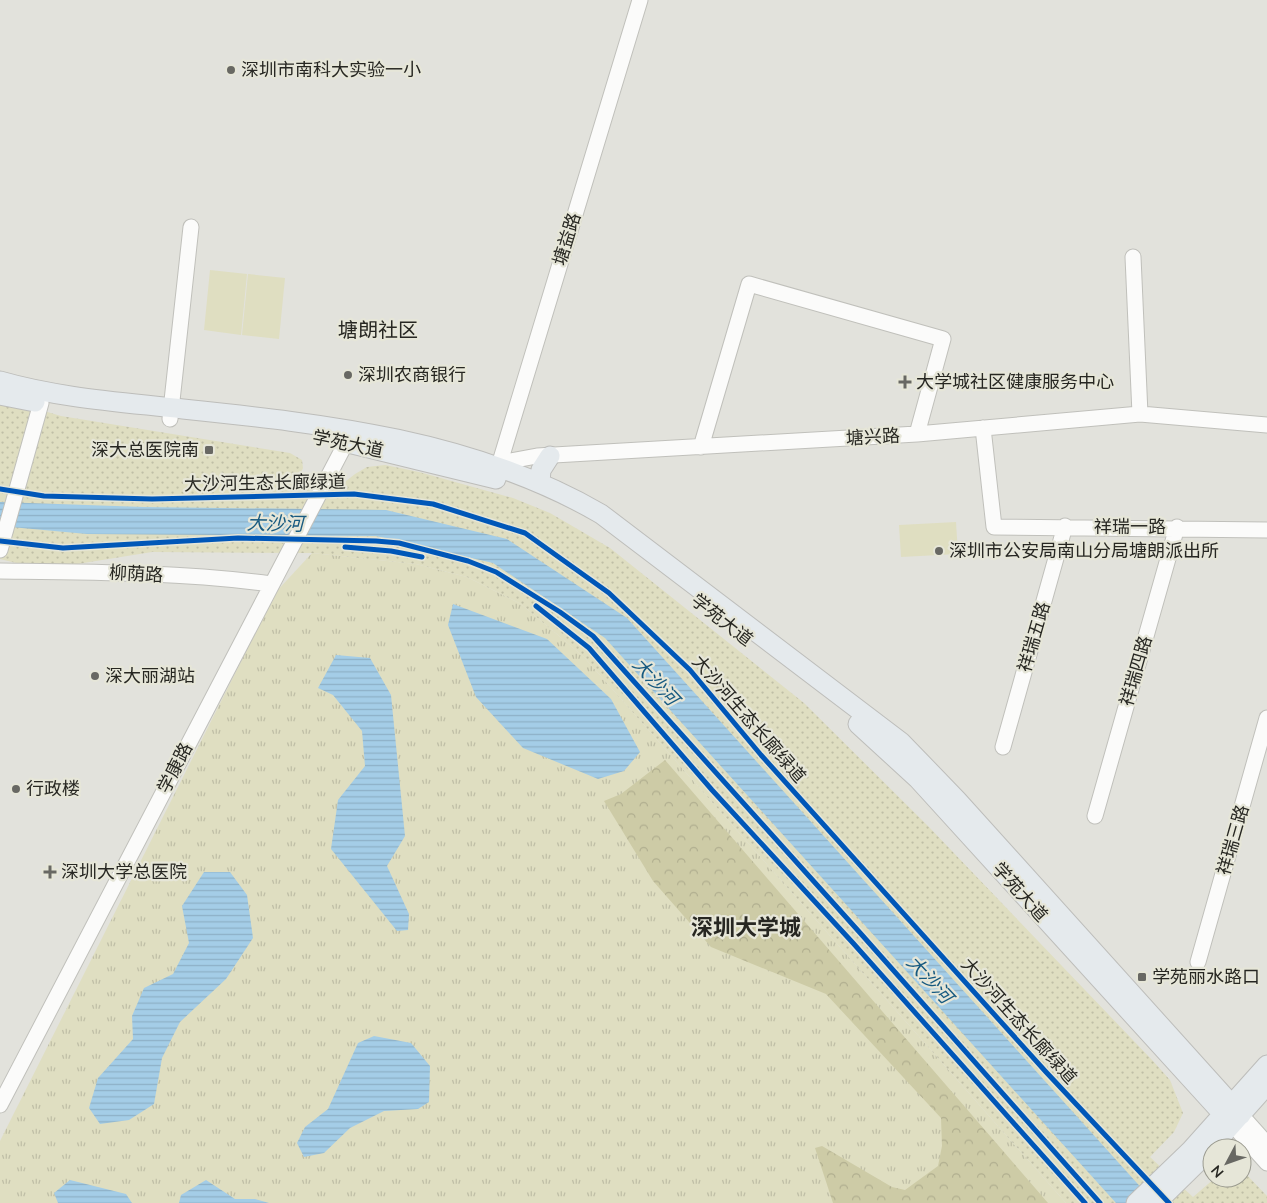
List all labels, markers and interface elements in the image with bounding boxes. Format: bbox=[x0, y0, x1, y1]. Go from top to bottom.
place label: 深圳市南科大实验一小 bbox=[241, 58, 421, 81]
marker: 深圳市南科大实验一小 bbox=[225, 64, 237, 76]
street label: 塘益路 bbox=[548, 210, 585, 268]
district label: 塘朗社区 bbox=[338, 317, 418, 342]
place label: 深圳农商银行 bbox=[358, 363, 466, 386]
marker: 深圳农商银行 bbox=[342, 369, 354, 381]
place label: 大学城社区健康服务中心 bbox=[916, 370, 1114, 393]
marker: 大学城社区健康服务中心 bbox=[898, 375, 912, 389]
street label: 塘兴路 bbox=[845, 424, 901, 449]
street label: 学苑大道 bbox=[310, 425, 386, 462]
place label: 深大总医院南 bbox=[91, 438, 199, 461]
marker: 深大总医院南 bbox=[203, 444, 215, 456]
street label: 大沙河生态长廊绿道 bbox=[184, 470, 346, 495]
water label: 大沙河 bbox=[246, 511, 308, 536]
street label: 祥瑞一路 bbox=[1094, 515, 1166, 538]
place label: 深圳市公安局南山分局塘朗派出所 bbox=[949, 539, 1219, 562]
marker: 深圳市公安局南山分局塘朗派出所 bbox=[933, 545, 945, 557]
street label: 柳荫路 bbox=[108, 561, 164, 586]
street label: 学苑大道 bbox=[687, 588, 758, 651]
street label: 祥瑞五路 bbox=[1013, 599, 1054, 675]
street label: 祥瑞四路 bbox=[1115, 633, 1156, 709]
street label: 大沙河生态长廊绿道 bbox=[688, 650, 811, 787]
water label: 大沙河 bbox=[628, 652, 687, 713]
place label: 深大丽湖站 bbox=[105, 664, 195, 687]
marker: 深大丽湖站 bbox=[89, 670, 101, 682]
street label: 学康路 bbox=[152, 738, 197, 797]
place label: 行政楼 bbox=[26, 777, 80, 800]
marker: 行政楼 bbox=[10, 783, 22, 795]
street label: 祥瑞三路 bbox=[1212, 802, 1253, 878]
street label: 学苑大道 bbox=[988, 857, 1053, 926]
place label: 深圳大学总医院 bbox=[61, 860, 187, 883]
marker: 深圳大学总医院 bbox=[43, 865, 57, 879]
district label: 深圳大学城 bbox=[691, 913, 801, 941]
water label: 大沙河 bbox=[902, 950, 961, 1011]
street label: 大沙河生态长廊绿道 bbox=[957, 953, 1082, 1089]
place label: 学苑丽水路口 bbox=[1152, 965, 1260, 988]
marker: 学苑丽水路口 bbox=[1136, 971, 1148, 983]
north arrow bbox=[1202, 1138, 1252, 1188]
text: N bbox=[1207, 1162, 1227, 1181]

